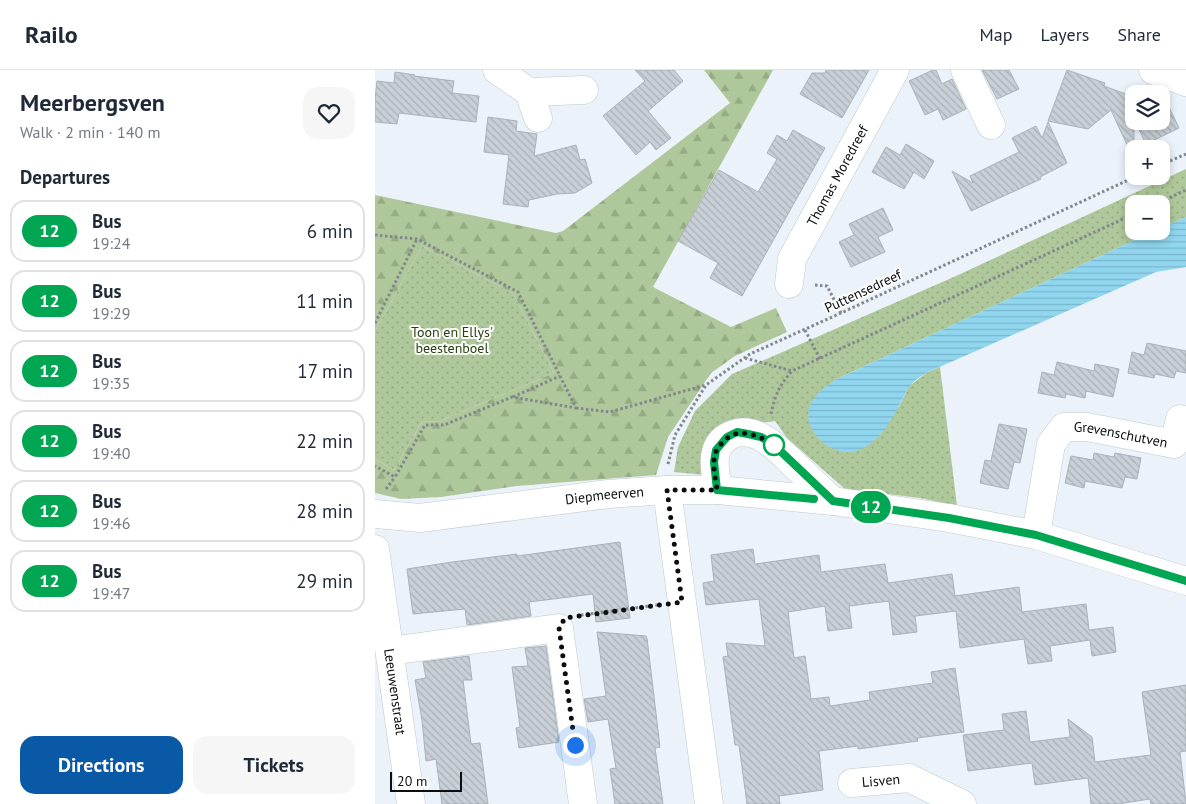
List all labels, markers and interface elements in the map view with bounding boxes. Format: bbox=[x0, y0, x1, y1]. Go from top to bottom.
text: Railo bbox=[25, 19, 78, 50]
text: Map bbox=[980, 23, 1012, 46]
text: Layers bbox=[1040, 23, 1089, 46]
text: Share bbox=[1117, 23, 1161, 46]
map controls bbox=[1125, 85, 1170, 240]
button: layers bbox=[1125, 85, 1170, 130]
text: Meerbergsven bbox=[20, 87, 165, 118]
button: heart bbox=[303, 87, 355, 139]
text: Walk · 2 min · 140 m bbox=[20, 122, 160, 142]
street label: Thomas Moredreef bbox=[803, 122, 872, 229]
button: + bbox=[1125, 140, 1170, 185]
text: Departures bbox=[20, 165, 110, 189]
button: − bbox=[1125, 195, 1170, 240]
text: Bus bbox=[92, 209, 121, 233]
text: 12 bbox=[39, 219, 60, 242]
text: 6 min bbox=[307, 219, 353, 243]
text: 19:24 bbox=[92, 233, 130, 253]
street label: Puttensedreef bbox=[822, 265, 905, 317]
text: Bus bbox=[92, 279, 121, 303]
text: 12 bbox=[39, 289, 60, 312]
text: 11 min bbox=[296, 289, 353, 313]
text: 19:29 bbox=[92, 303, 130, 323]
park label: Toon en Ellys' beestenboel bbox=[411, 323, 493, 357]
text: Bus bbox=[92, 349, 121, 373]
text: 12 bbox=[39, 359, 60, 382]
text: 17 min bbox=[297, 359, 353, 383]
text: 19:35 bbox=[92, 373, 130, 393]
street label: Grevenschutven bbox=[1074, 418, 1169, 452]
text: Bus bbox=[92, 419, 121, 443]
text: 12 bbox=[39, 429, 60, 452]
text: 22 min bbox=[296, 429, 353, 453]
unlabelled marker bbox=[763, 434, 785, 456]
text: 19:40 bbox=[92, 443, 130, 463]
street label: Diepmeerven bbox=[564, 483, 644, 508]
text: Bus bbox=[92, 489, 121, 513]
line badge: 12 bbox=[849, 491, 893, 523]
text: 12 bbox=[861, 495, 881, 518]
text: 12 bbox=[39, 499, 60, 522]
text: 28 min bbox=[296, 499, 353, 523]
text: 19:46 bbox=[92, 513, 130, 533]
text: Bus bbox=[92, 559, 121, 583]
text: 12 bbox=[39, 569, 60, 592]
text: 29 min bbox=[296, 569, 353, 593]
text: 19:47 bbox=[92, 583, 130, 603]
street label: Leeuwenstraat bbox=[380, 647, 410, 736]
your location bbox=[563, 733, 588, 758]
button: Directions bbox=[20, 736, 183, 794]
button: Tickets bbox=[193, 736, 355, 794]
scale bar bbox=[390, 769, 463, 792]
street label: Lisven bbox=[861, 770, 901, 791]
text: 20 m bbox=[397, 772, 427, 790]

